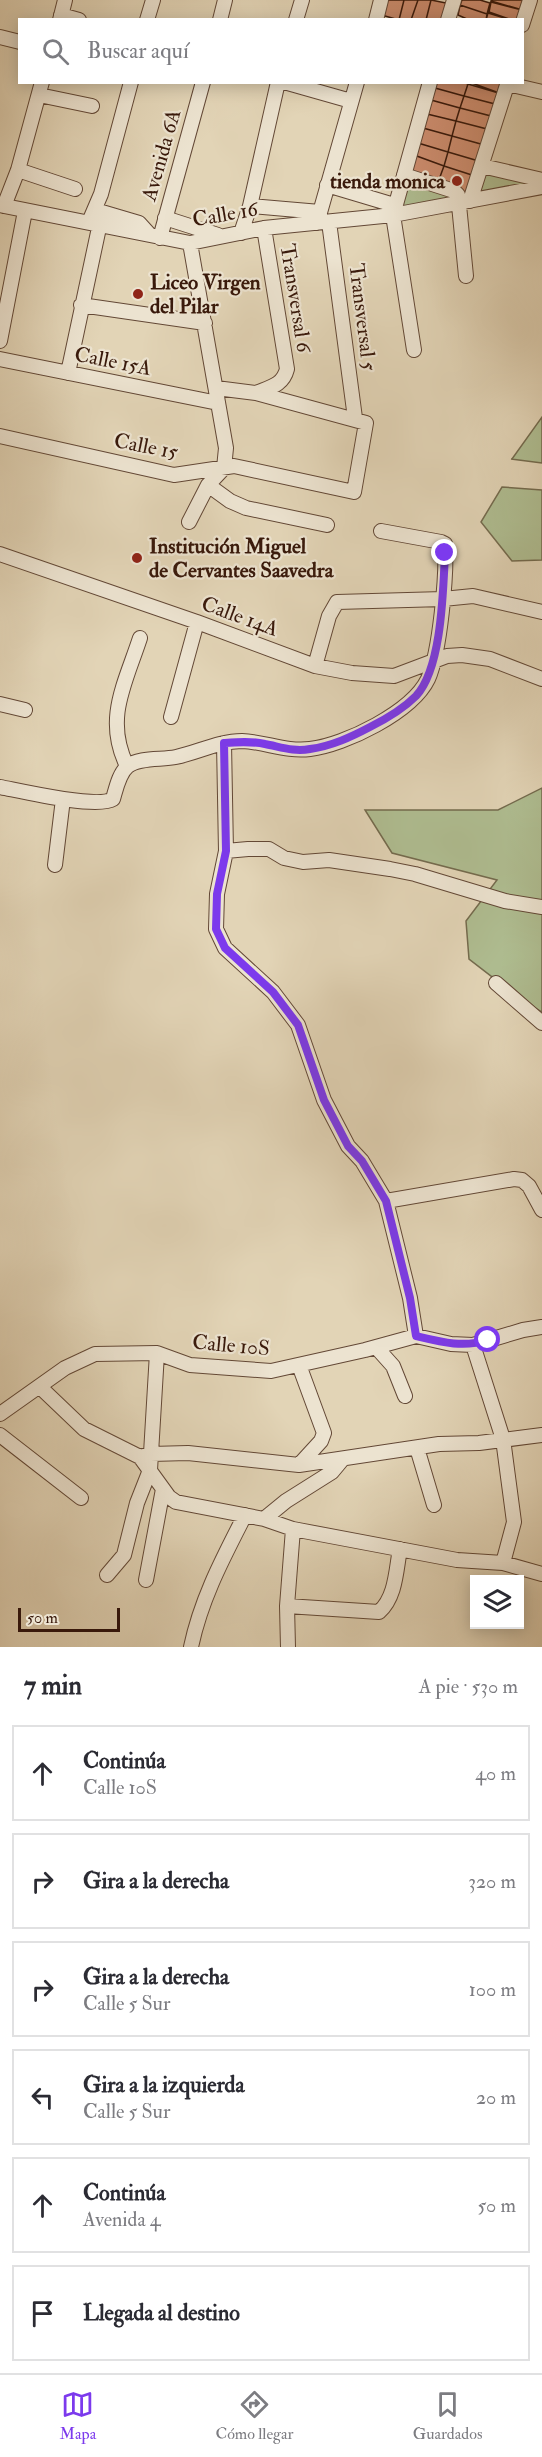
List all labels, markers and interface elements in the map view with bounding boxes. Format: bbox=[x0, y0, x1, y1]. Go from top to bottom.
search box bbox=[18, 18, 524, 84]
icon: search bbox=[39, 35, 72, 68]
text: Buscar aquí bbox=[87, 37, 189, 65]
street label: Avenida 6A bbox=[135, 106, 187, 205]
place label: tienda monica bbox=[330, 168, 446, 195]
marker: tienda monica bbox=[450, 174, 464, 188]
street label: Calle 16 bbox=[190, 195, 261, 234]
street label: Transversal 6 bbox=[274, 242, 318, 356]
street label: Transversal 5 bbox=[343, 262, 383, 373]
place label: Liceo Virgen del Pilar bbox=[150, 269, 261, 320]
marker: Liceo Virgen del Pilar bbox=[131, 287, 145, 301]
street label: Calle 15A bbox=[72, 341, 154, 382]
street label: Calle 15 bbox=[112, 427, 181, 466]
place label: Institución Miguel de Cervantes Saavedra bbox=[149, 533, 335, 584]
route end bbox=[431, 539, 457, 565]
marker: Institución Miguel de Cervantes Saavedra bbox=[130, 551, 144, 565]
street label: Calle 14A bbox=[198, 590, 282, 643]
route start bbox=[474, 1326, 500, 1352]
street label: Calle 10S bbox=[191, 1329, 271, 1362]
map controls bbox=[470, 1575, 524, 1629]
button: layers bbox=[470, 1575, 524, 1629]
scale bar bbox=[18, 1605, 120, 1632]
text: 50 m bbox=[27, 1608, 58, 1628]
text: 7 min bbox=[24, 1670, 82, 1702]
text: A pie · 530 m bbox=[419, 1674, 518, 1699]
text: Continúa bbox=[83, 1747, 166, 1775]
icon: ahead bbox=[26, 1757, 59, 1790]
text: 40 m bbox=[475, 1761, 516, 1786]
text: Calle 10S bbox=[83, 1775, 157, 1800]
icon: right bbox=[26, 1865, 59, 1898]
text: Gira a la derecha bbox=[83, 1867, 229, 1895]
text: 320 m bbox=[468, 1869, 516, 1894]
text: Gira a la derecha bbox=[83, 1963, 229, 1991]
icon: right bbox=[26, 1973, 59, 2006]
text: 100 m bbox=[469, 1977, 516, 2002]
text: Calle 5 Sur bbox=[83, 1991, 170, 2016]
text: Gira a la izquierda bbox=[83, 2071, 244, 2099]
icon: left bbox=[26, 2081, 59, 2114]
text: 20 m bbox=[476, 2085, 516, 2110]
text: Calle 5 Sur bbox=[83, 2099, 170, 2124]
text: Continúa bbox=[83, 2179, 166, 2207]
icon: ahead bbox=[26, 2189, 59, 2222]
text: 50 m bbox=[477, 2193, 516, 2218]
text: Avenida 4 bbox=[83, 2207, 161, 2232]
icon: arrive bbox=[26, 2297, 59, 2330]
text: Llegada al destino bbox=[83, 2299, 240, 2327]
tab: Mapa bbox=[60, 2388, 96, 2444]
tab: Cómo llegar bbox=[215, 2388, 294, 2444]
tab: Guardados bbox=[413, 2388, 482, 2444]

